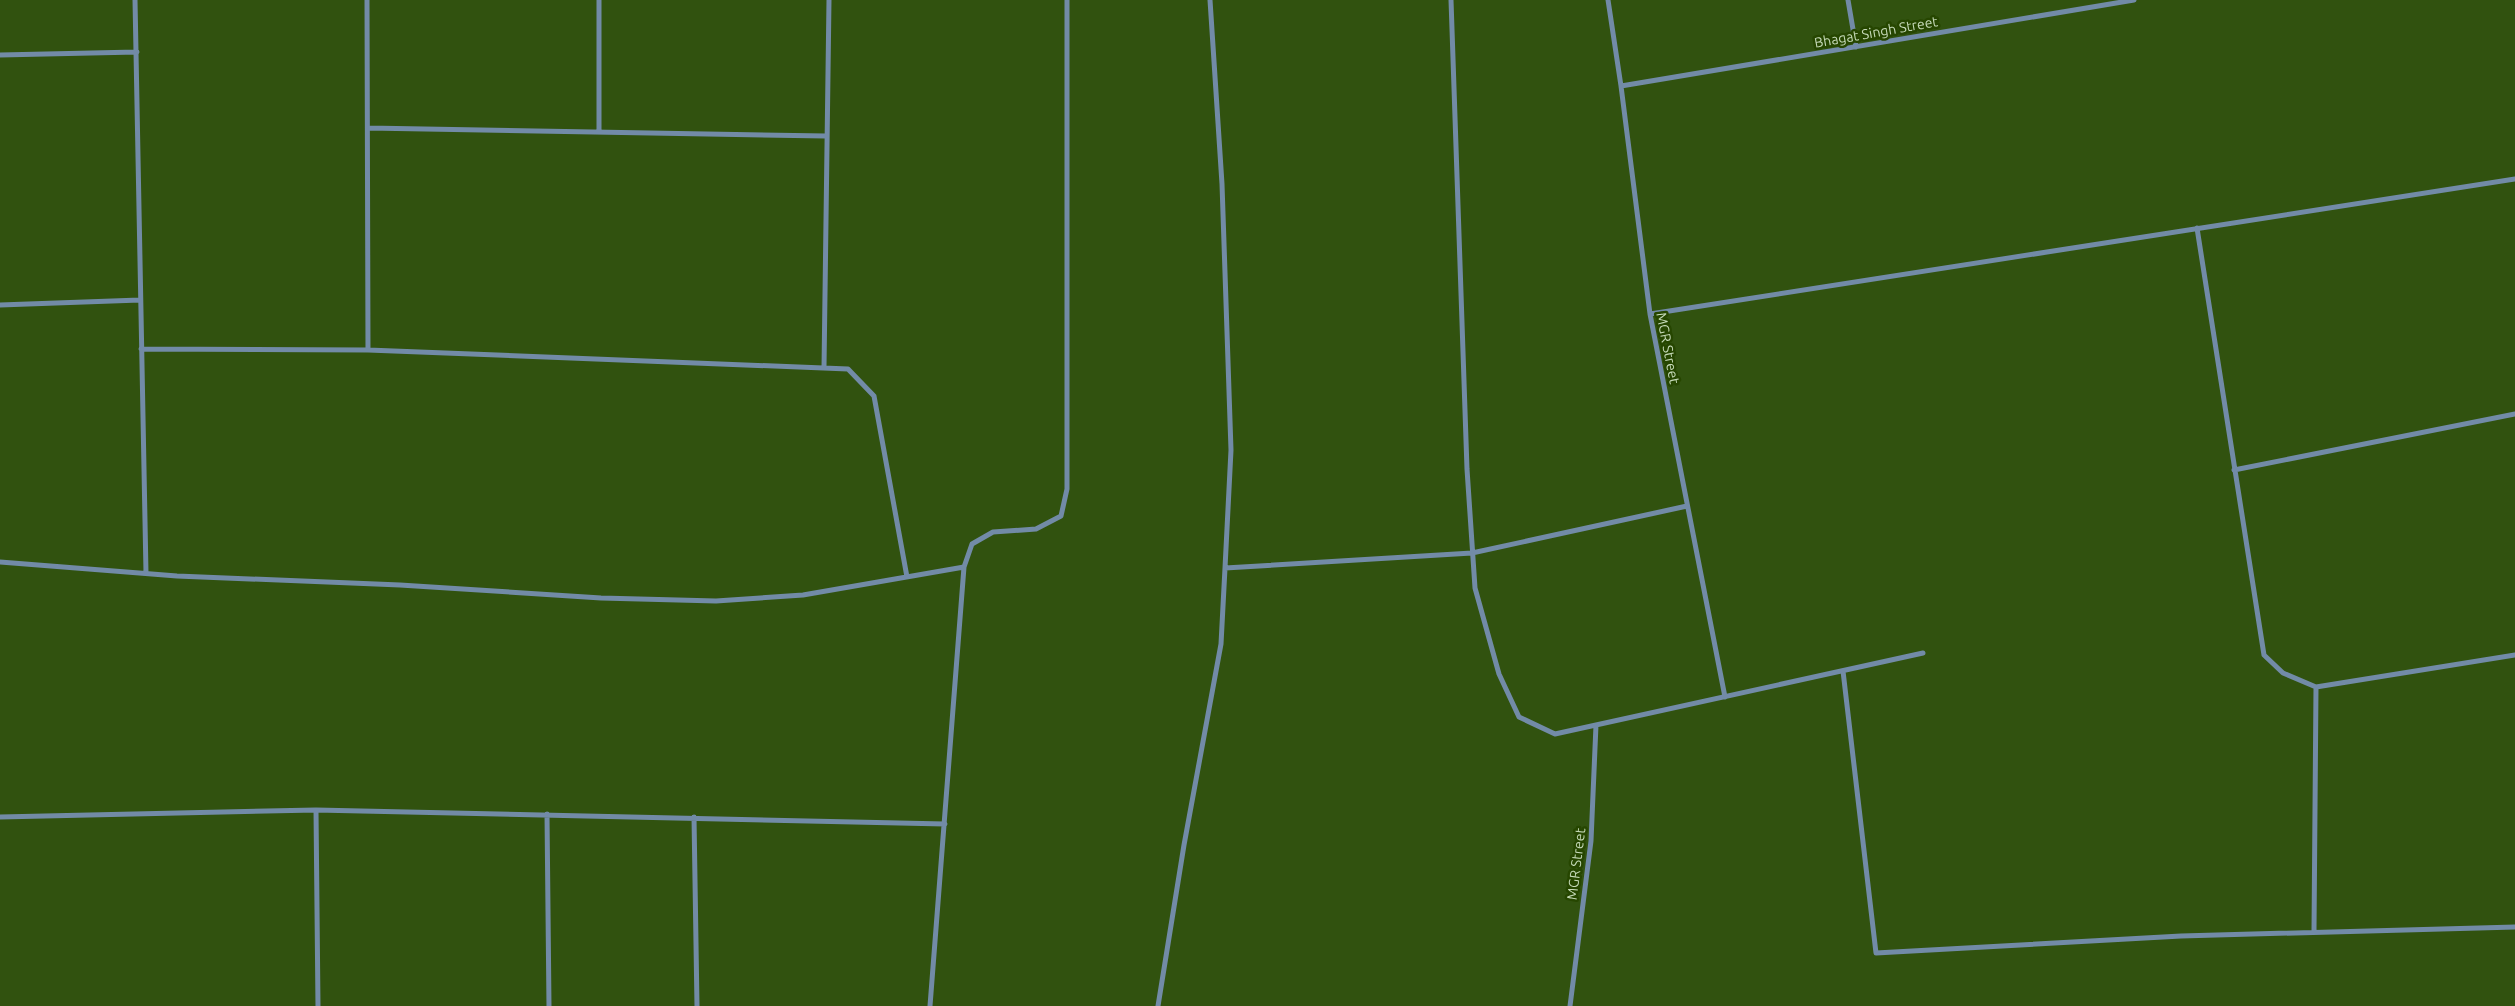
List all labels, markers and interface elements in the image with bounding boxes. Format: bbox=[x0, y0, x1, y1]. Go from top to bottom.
street label: Bhagat Singh Street bbox=[1813, 13, 1939, 51]
street label: MGR Street bbox=[1653, 311, 1683, 386]
street label: MGR Street bbox=[1564, 827, 1588, 901]

